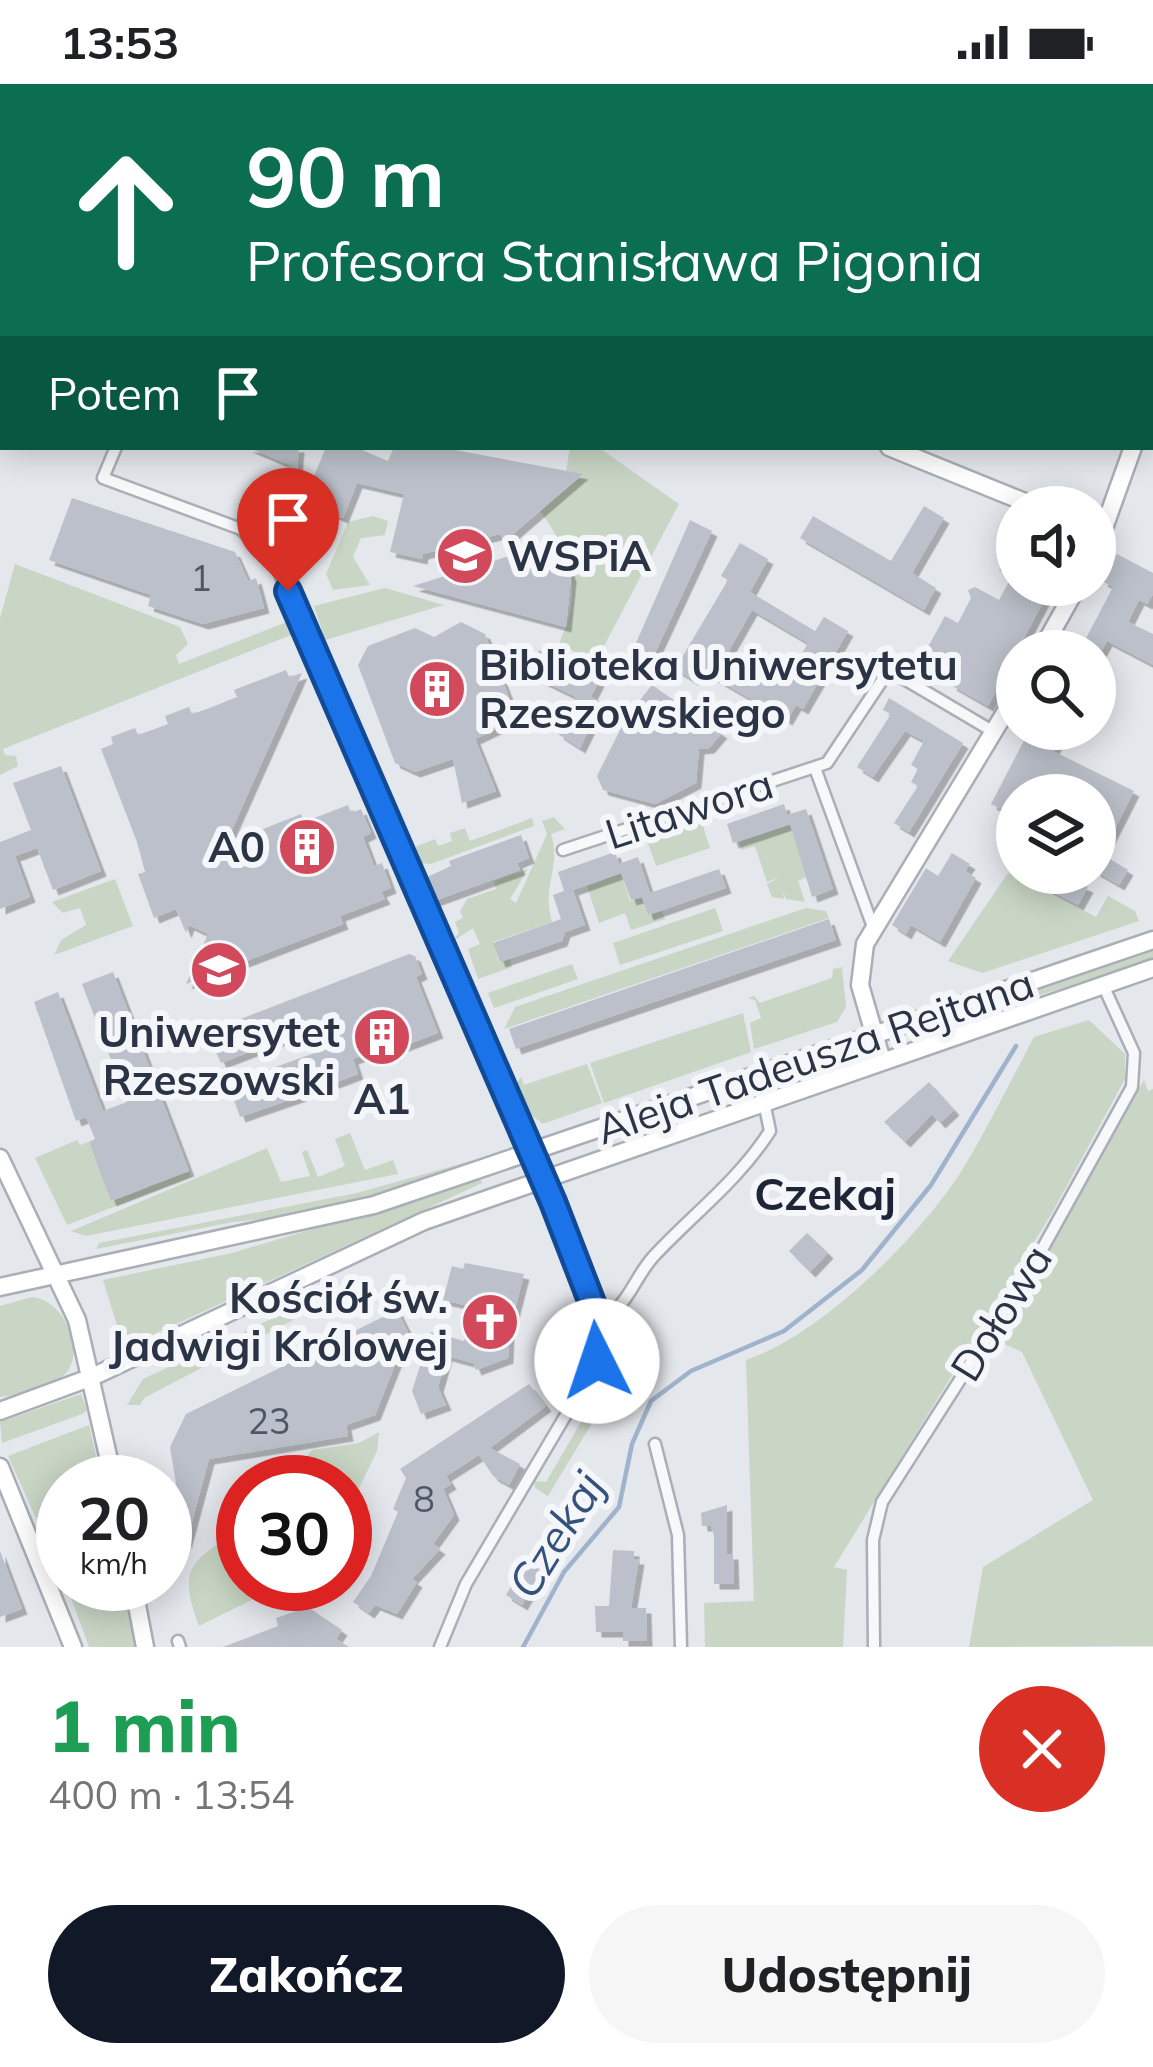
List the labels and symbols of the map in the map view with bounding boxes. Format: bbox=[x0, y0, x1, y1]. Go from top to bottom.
pin bbox=[237, 468, 339, 591]
school or university icon: WSPiA bbox=[434, 525, 496, 587]
place label: WSPiA bbox=[507, 529, 652, 582]
house number: 1 bbox=[190, 555, 212, 600]
place label: Biblioteka Uniwersytetu Rzeszowskiego bbox=[479, 638, 958, 739]
building icon: Biblioteka Uniwersytetu Rzeszowskiego bbox=[406, 658, 468, 720]
street label: Litawora bbox=[598, 757, 779, 860]
building icon: A0 bbox=[276, 816, 338, 878]
place label: A0 bbox=[208, 820, 265, 873]
school or university icon: Uniwersytet Rzeszowski bbox=[188, 939, 250, 1001]
street label: Aleja Tadeusza Rejtana bbox=[589, 956, 1040, 1155]
place label: Uniwersytet Rzeszowski bbox=[98, 1005, 340, 1106]
building icon: A1 bbox=[351, 1006, 413, 1068]
place label: A1 bbox=[354, 1072, 410, 1125]
district label: Czekaj bbox=[754, 1165, 896, 1221]
street label: Dołowa bbox=[938, 1235, 1063, 1391]
place label: Kościół św. Jadwigi Królowej bbox=[109, 1271, 448, 1372]
church icon: Kościół św. Jadwigi Królowej bbox=[459, 1291, 521, 1353]
position arrow bbox=[534, 1298, 660, 1424]
house number: 23 bbox=[247, 1398, 291, 1443]
speed limit sign: 30 bbox=[216, 1455, 372, 1611]
water label: Czekaj bbox=[495, 1460, 616, 1608]
house number: 8 bbox=[413, 1476, 435, 1521]

